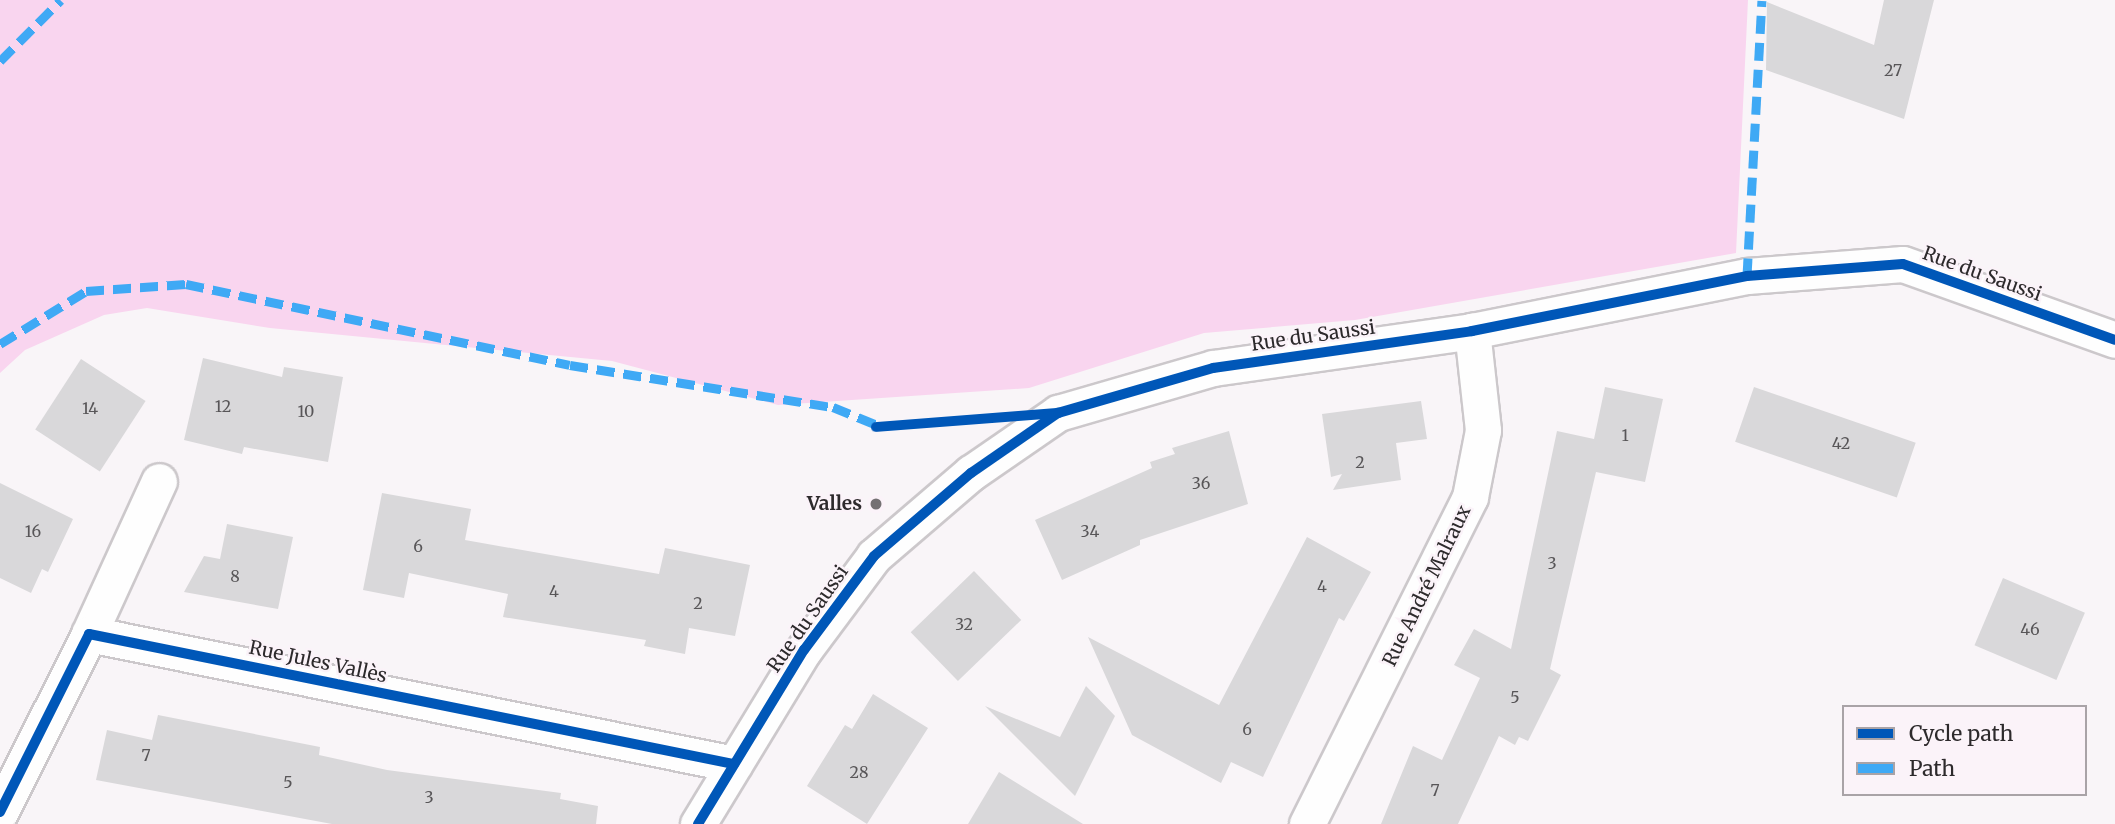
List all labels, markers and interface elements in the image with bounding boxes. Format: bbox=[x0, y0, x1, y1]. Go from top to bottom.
house number: 27 bbox=[1884, 60, 1902, 80]
street label: Rue du Saussi bbox=[1919, 242, 2045, 306]
street label: Rue du Saussi bbox=[1249, 316, 1377, 356]
house number: 12 bbox=[215, 396, 231, 416]
house number: 14 bbox=[82, 398, 98, 418]
house number: 10 bbox=[298, 401, 314, 421]
house number: 1 bbox=[1621, 425, 1629, 445]
house number: 42 bbox=[1832, 433, 1850, 453]
house number: 2 bbox=[1355, 452, 1365, 472]
house number: 36 bbox=[1192, 473, 1210, 493]
place label: Valles bbox=[807, 493, 862, 515]
marker: Valles bbox=[868, 496, 884, 512]
street label: Rue André Malraux bbox=[1378, 502, 1476, 670]
house number: 16 bbox=[25, 521, 41, 541]
house number: 34 bbox=[1081, 521, 1099, 541]
house number: 6 bbox=[413, 536, 423, 556]
house number: 3 bbox=[1547, 553, 1557, 573]
street label: Rue du Saussi bbox=[763, 561, 853, 677]
house number: 8 bbox=[230, 566, 240, 586]
house number: 4 bbox=[1317, 576, 1327, 596]
house number: 4 bbox=[549, 581, 559, 601]
house number: 2 bbox=[693, 593, 703, 613]
house number: 32 bbox=[955, 614, 973, 634]
house number: 46 bbox=[2020, 619, 2040, 639]
street label: Rue Jules Vallès bbox=[247, 636, 389, 688]
house number: 5 bbox=[1510, 687, 1520, 707]
legend bbox=[1842, 705, 2087, 796]
house number: 6 bbox=[1242, 719, 1252, 739]
text: Cycle path bbox=[1909, 720, 2013, 747]
house number: 7 bbox=[141, 745, 151, 765]
text: Path bbox=[1909, 755, 1955, 782]
house number: 28 bbox=[850, 762, 868, 782]
house number: 5 bbox=[283, 772, 293, 792]
house number: 7 bbox=[1430, 780, 1440, 800]
house number: 3 bbox=[424, 787, 434, 807]

